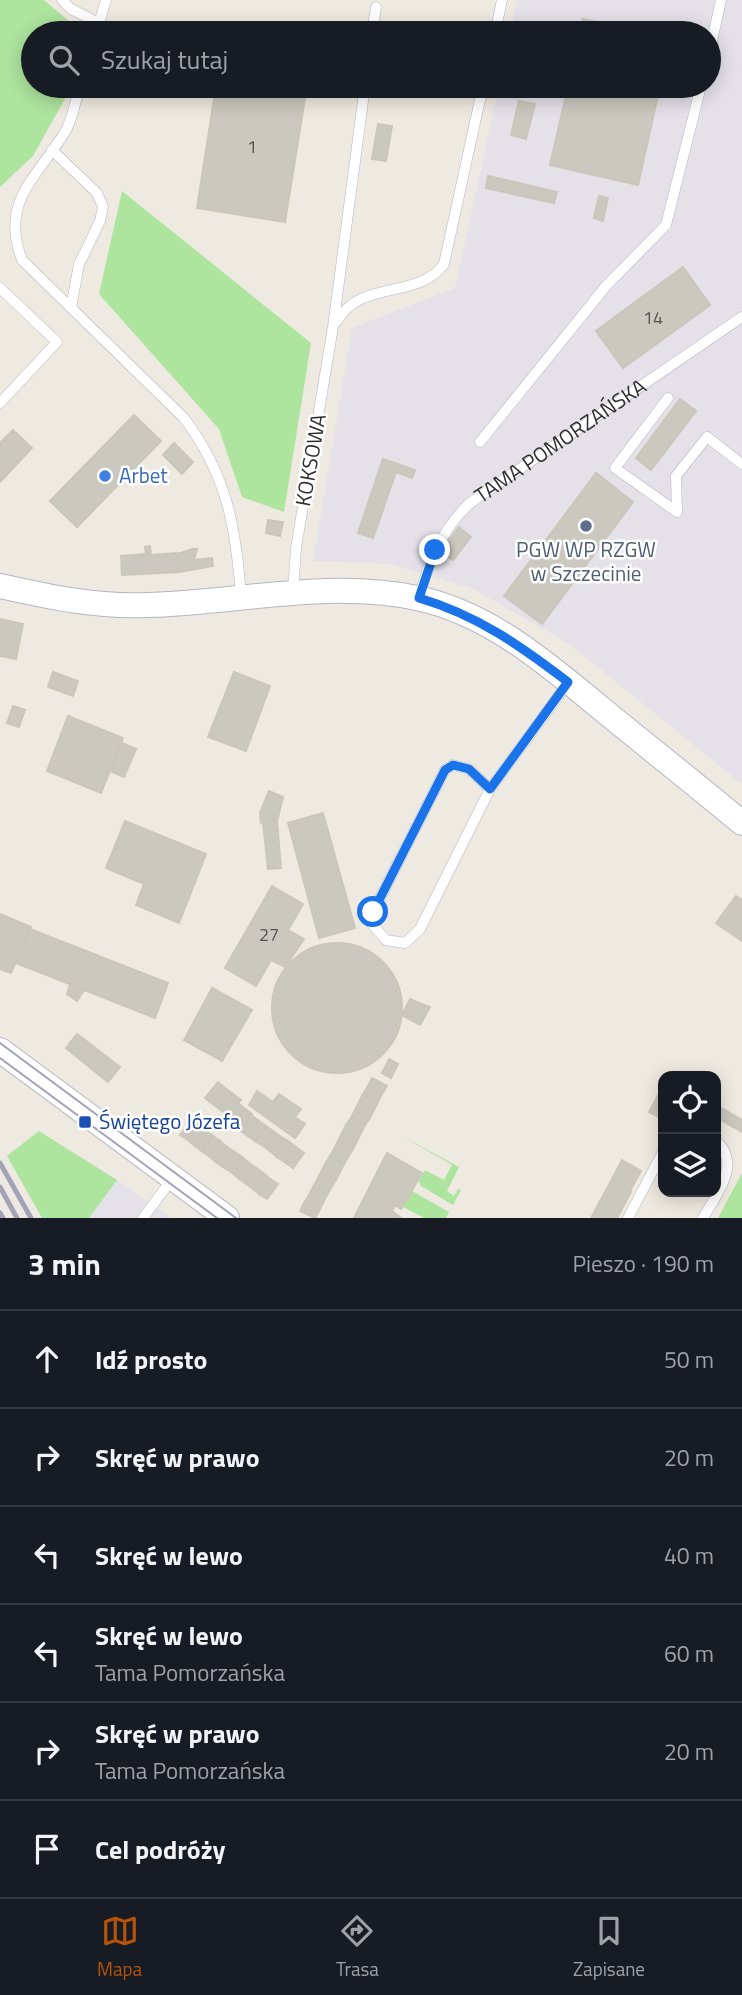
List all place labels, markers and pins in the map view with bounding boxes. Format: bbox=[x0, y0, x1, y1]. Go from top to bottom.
place label: Arbet bbox=[119, 459, 168, 491]
marker: Arbet bbox=[97, 468, 113, 484]
marker: PGW WP RZGW w Szczecinie bbox=[578, 518, 594, 534]
place label: PGW WP RZGW w Szczecinie bbox=[516, 533, 656, 589]
place label: Świętego Józefa bbox=[99, 1105, 241, 1137]
marker: Świętego Józefa bbox=[77, 1114, 93, 1130]

